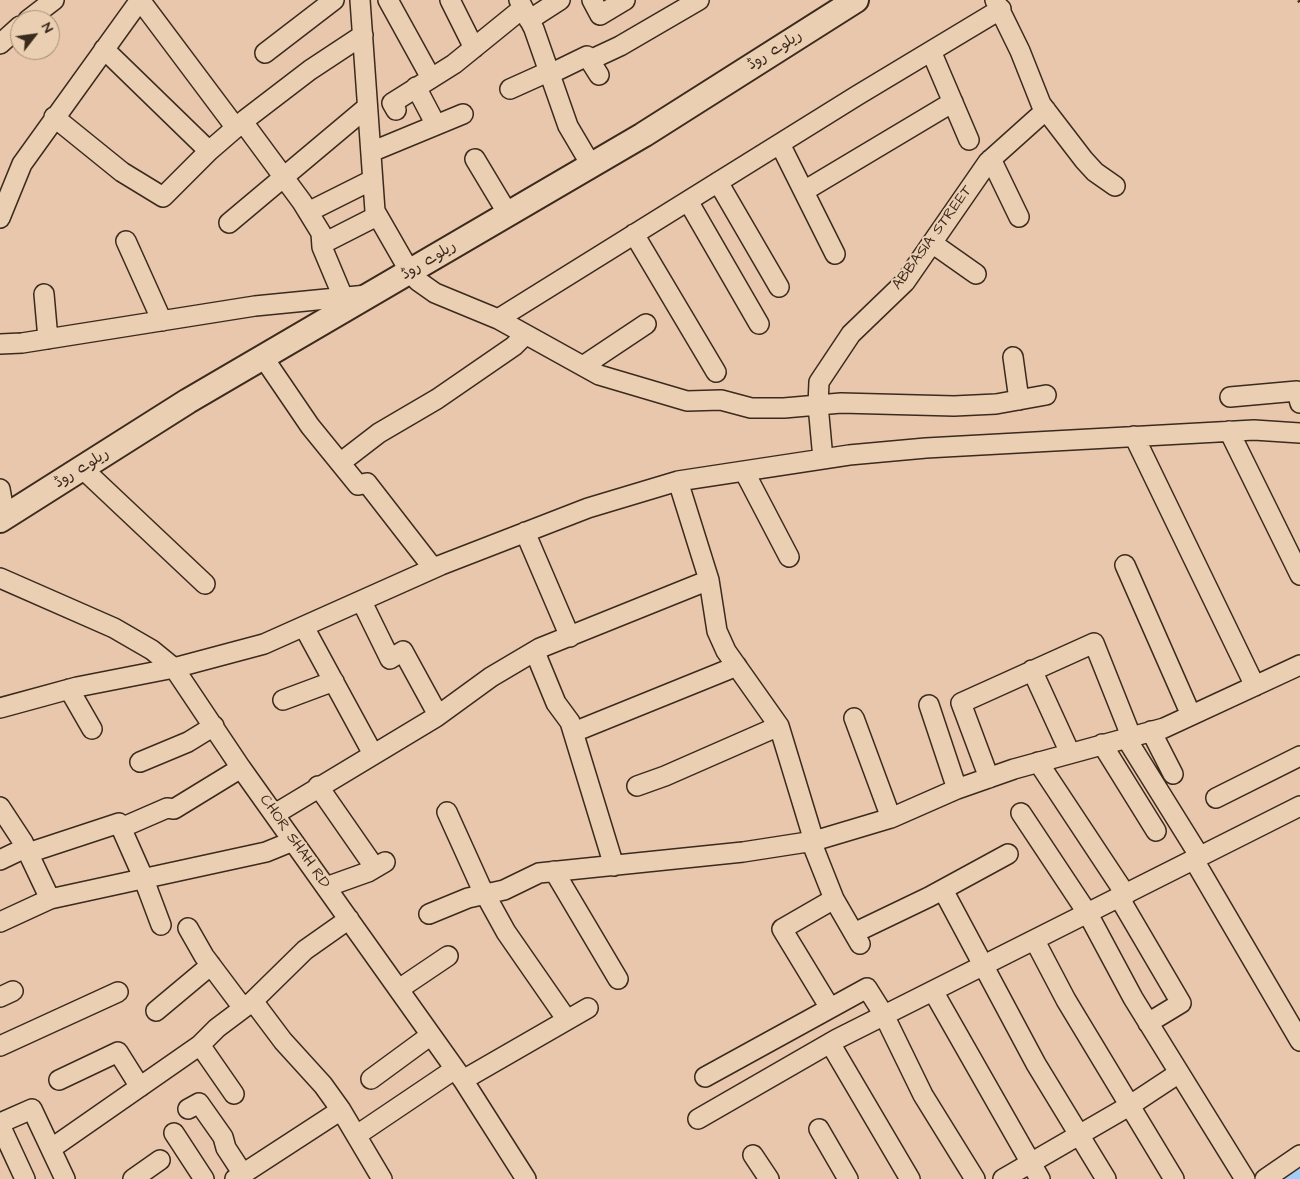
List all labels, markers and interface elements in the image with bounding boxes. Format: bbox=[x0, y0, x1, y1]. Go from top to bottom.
north arrow bbox=[10, 10, 60, 60]
text: N bbox=[36, 19, 58, 37]
street label: ریلوے روڈ bbox=[744, 27, 806, 75]
street label: ABBASIA STREET bbox=[889, 182, 977, 294]
street label: ریلوے روڈ bbox=[398, 238, 460, 284]
street label: ریلوے روڈ bbox=[51, 445, 113, 493]
street label: CHOR SHAH RD bbox=[255, 792, 333, 892]

